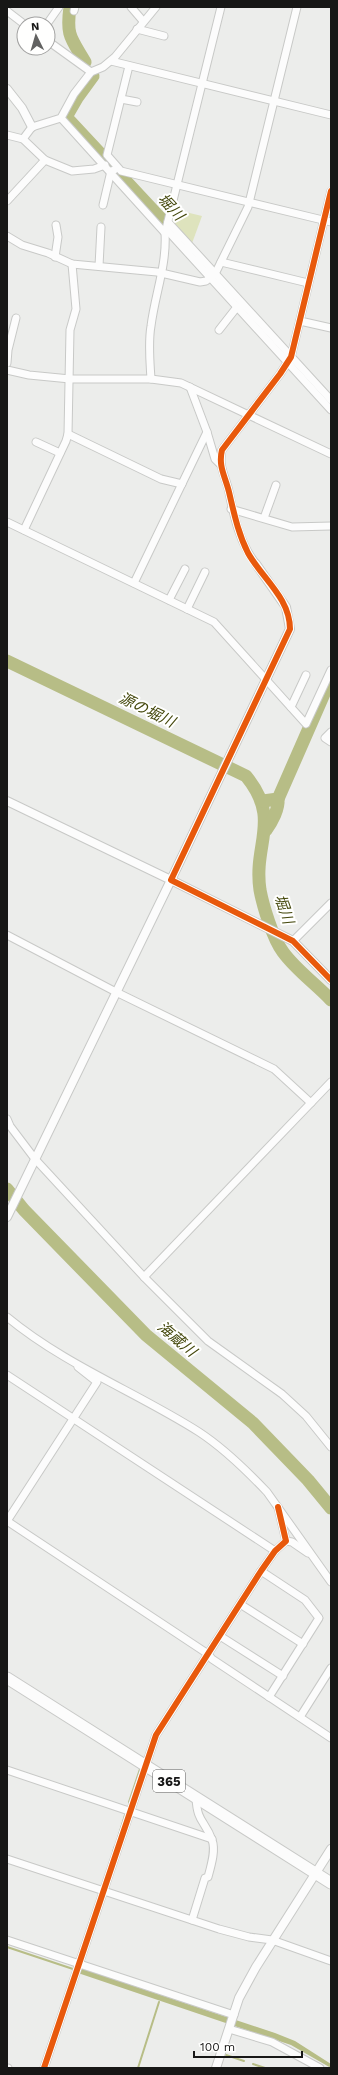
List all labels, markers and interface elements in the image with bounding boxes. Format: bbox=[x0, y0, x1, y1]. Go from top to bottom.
north arrow bbox=[16, 16, 56, 56]
text: N bbox=[31, 20, 40, 33]
water label: 堀川 bbox=[154, 190, 189, 226]
water label: 源の堀川 bbox=[116, 689, 180, 732]
water label: 堀川 bbox=[271, 892, 298, 928]
water label: 海蔵川 bbox=[154, 1318, 202, 1362]
road number: 365 bbox=[153, 1770, 185, 1792]
scale bar bbox=[194, 2033, 302, 2059]
text: 100 m bbox=[200, 2040, 235, 2054]

